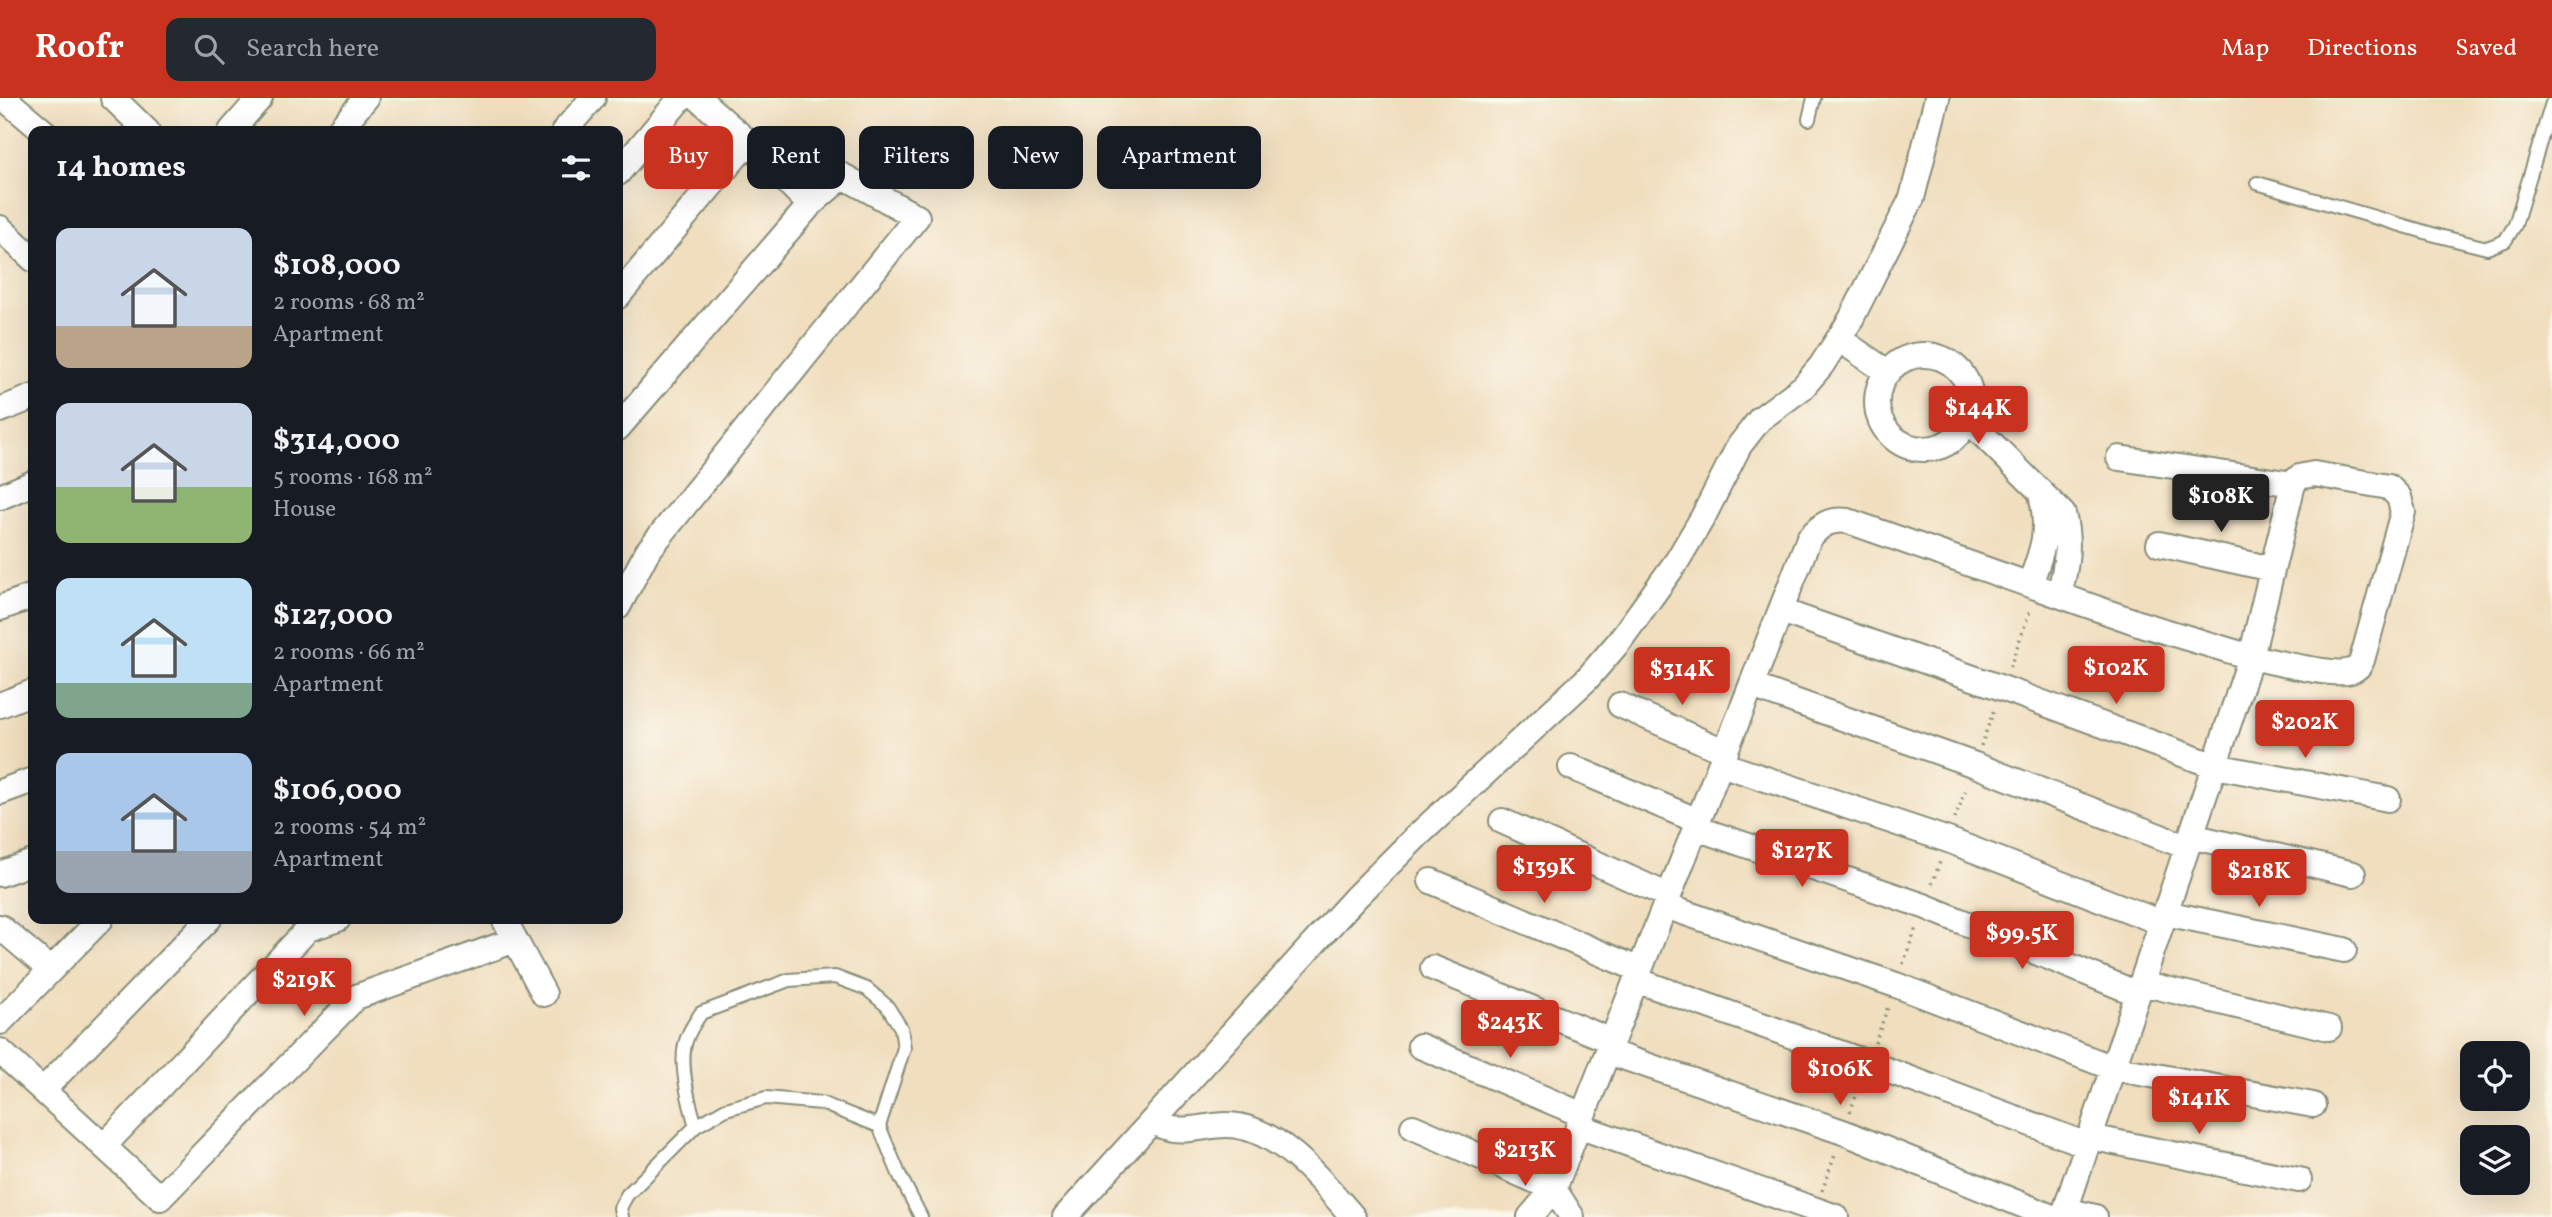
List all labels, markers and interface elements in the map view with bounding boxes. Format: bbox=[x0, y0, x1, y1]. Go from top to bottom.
search box bbox=[166, 18, 656, 81]
text: Roofr bbox=[35, 26, 124, 72]
icon: search bbox=[190, 30, 228, 68]
text: Search here bbox=[246, 31, 379, 67]
text: Map bbox=[2221, 32, 2269, 66]
text: Directions bbox=[2307, 32, 2417, 66]
text: Saved bbox=[2455, 32, 2517, 66]
chip: Buy bbox=[644, 126, 733, 189]
chip: Rent bbox=[747, 126, 845, 189]
chip: Filters bbox=[859, 126, 974, 189]
chip: New bbox=[988, 126, 1083, 189]
chip: Apartment bbox=[1097, 126, 1261, 189]
text: 14 homes bbox=[56, 147, 186, 189]
icon: filters bbox=[557, 149, 595, 187]
text: $108,000 bbox=[273, 245, 401, 287]
icon: home bbox=[112, 256, 196, 340]
text: 2 rooms · 68 m² bbox=[273, 287, 425, 319]
text: Apartment bbox=[273, 319, 384, 351]
pin: $144K bbox=[1929, 386, 2027, 446]
text: $144K bbox=[1945, 393, 2011, 425]
text: $314,000 bbox=[273, 420, 400, 462]
icon: home bbox=[112, 431, 196, 515]
text: 5 rooms · 168 m² bbox=[273, 462, 432, 494]
pin: $108K bbox=[2172, 474, 2270, 534]
text: $108K bbox=[2188, 481, 2254, 513]
text: House bbox=[273, 494, 336, 526]
text: $127,000 bbox=[273, 595, 393, 637]
icon: home bbox=[112, 606, 196, 690]
text: 2 rooms · 66 m² bbox=[273, 637, 425, 669]
pin: $102K bbox=[2067, 646, 2165, 706]
pin: $314K bbox=[1633, 648, 1731, 707]
text: $102K bbox=[2084, 653, 2148, 685]
text: $314K bbox=[1650, 654, 1714, 686]
text: Apartment bbox=[273, 669, 384, 701]
pin: $202K bbox=[2256, 700, 2354, 760]
text: $202K bbox=[2271, 707, 2339, 739]
text: $106,000 bbox=[273, 770, 402, 812]
icon: home bbox=[112, 781, 196, 865]
text: 2 rooms · 54 m² bbox=[273, 812, 426, 844]
pin: $127K bbox=[1753, 830, 1851, 889]
text: $127K bbox=[1771, 836, 1833, 868]
text: Apartment bbox=[273, 844, 384, 876]
pin: $139K bbox=[1495, 846, 1593, 905]
pin: $218K bbox=[2210, 850, 2308, 909]
text: $139K bbox=[1513, 852, 1575, 884]
text: $218K bbox=[2227, 856, 2291, 888]
pin: $99.5K bbox=[1965, 912, 2079, 971]
text: $99.5K bbox=[1986, 918, 2058, 950]
pin: $219K bbox=[255, 958, 353, 1018]
text: $219K bbox=[272, 965, 336, 997]
pin: $243K bbox=[1461, 1000, 1559, 1060]
text: $243K bbox=[1477, 1007, 1543, 1039]
map controls bbox=[2460, 1041, 2530, 1195]
button: locate bbox=[2460, 1041, 2530, 1111]
pin: $106K bbox=[1791, 1048, 1889, 1107]
text: $106K bbox=[1807, 1054, 1873, 1086]
pin: $141K bbox=[2150, 1076, 2248, 1136]
text: $141K bbox=[2168, 1083, 2230, 1115]
button: layers bbox=[2460, 1125, 2530, 1195]
pin: $213K bbox=[1476, 1128, 1574, 1188]
text: $213K bbox=[1494, 1135, 1556, 1167]

